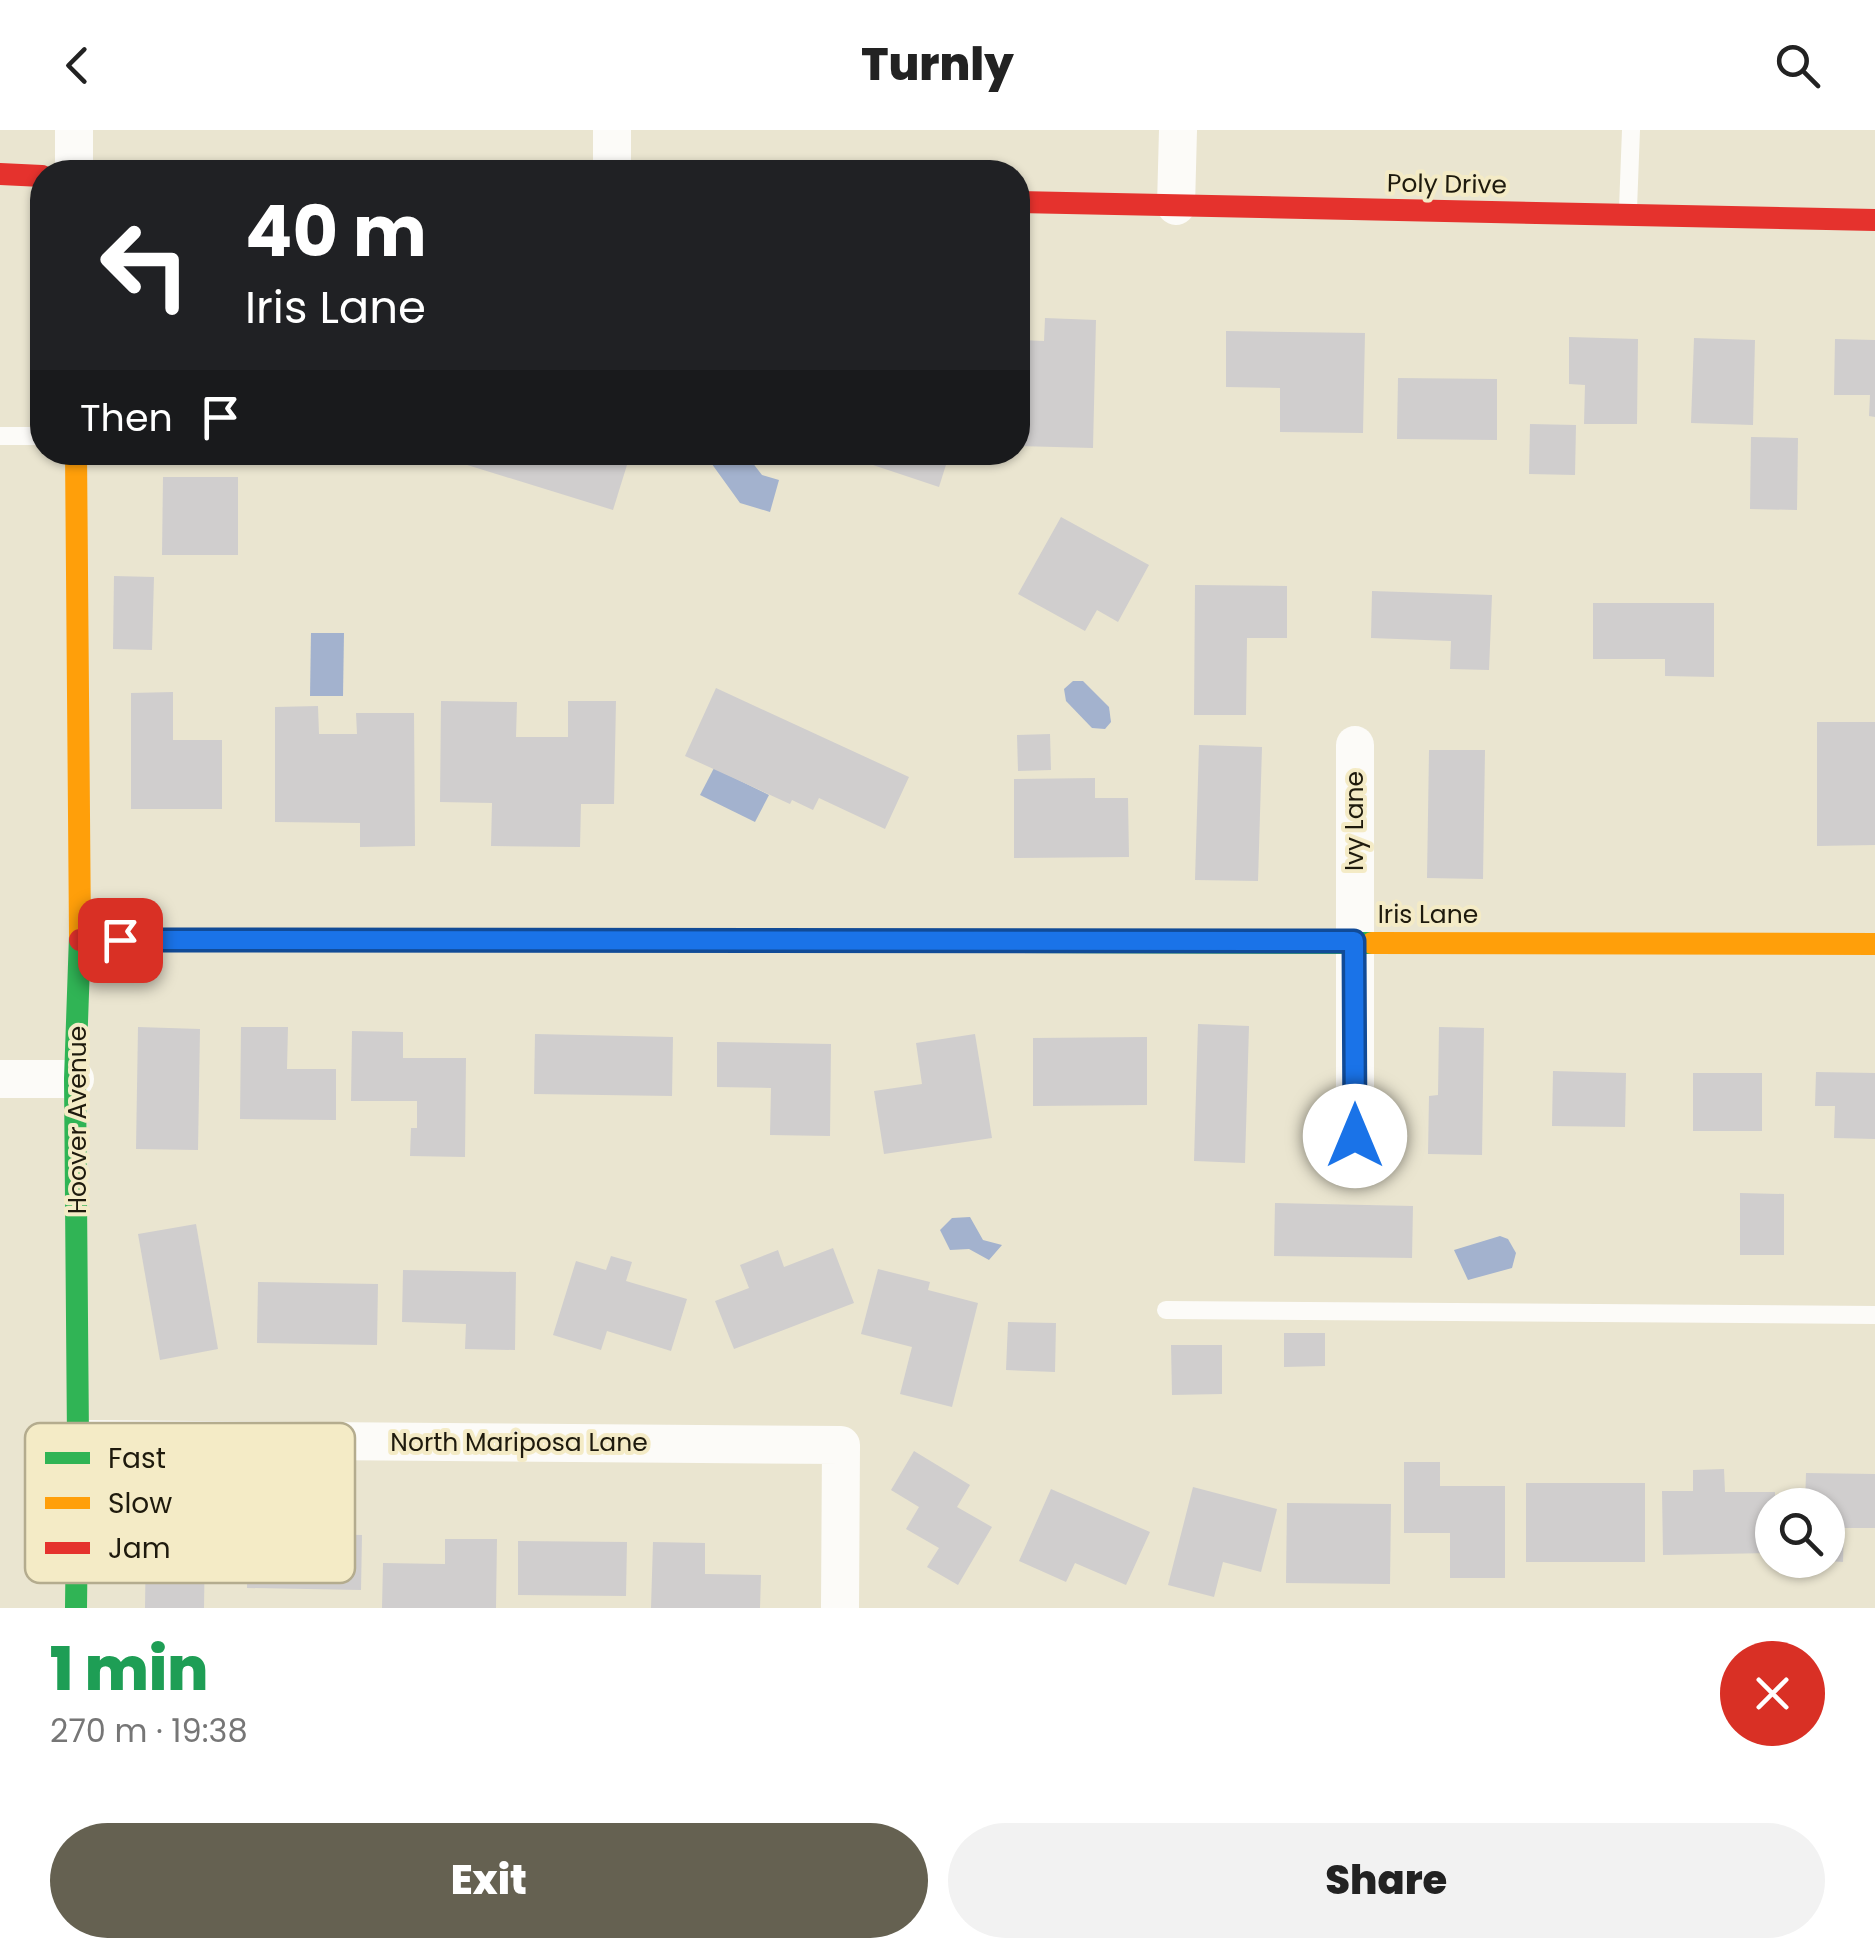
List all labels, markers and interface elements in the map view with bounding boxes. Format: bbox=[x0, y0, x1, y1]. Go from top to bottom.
text: Turnly bbox=[861, 33, 1014, 96]
icon: back bbox=[50, 38, 105, 93]
icon: search bbox=[1770, 38, 1825, 93]
street label: Poly Drive bbox=[1387, 165, 1507, 203]
text: 40 m bbox=[245, 182, 427, 281]
icon: left bbox=[80, 200, 210, 330]
text: Iris Lane bbox=[245, 276, 426, 339]
icon: arrive bbox=[193, 390, 248, 445]
text: Then bbox=[80, 391, 173, 444]
street label: Ivy Lane bbox=[1337, 771, 1372, 871]
street label: Iris Lane bbox=[1378, 897, 1478, 932]
pin bbox=[78, 898, 163, 983]
icon: arrive bbox=[93, 913, 148, 968]
street label: Hoover Avenue bbox=[60, 1026, 95, 1214]
position arrow bbox=[1303, 1084, 1407, 1188]
legend bbox=[25, 1423, 355, 1583]
street label: North Mariposa Lane bbox=[390, 1425, 648, 1460]
text: Fast bbox=[108, 1439, 166, 1478]
text: Slow bbox=[108, 1484, 172, 1523]
map controls bbox=[1755, 1488, 1845, 1578]
button: search bbox=[1755, 1488, 1845, 1578]
text: Jam bbox=[108, 1529, 171, 1568]
text: 1 min bbox=[50, 1627, 208, 1711]
button: close bbox=[1720, 1641, 1825, 1746]
text: 270 m · 19:38 bbox=[50, 1708, 248, 1753]
button: Exit bbox=[50, 1823, 928, 1938]
button: Share bbox=[948, 1823, 1825, 1938]

